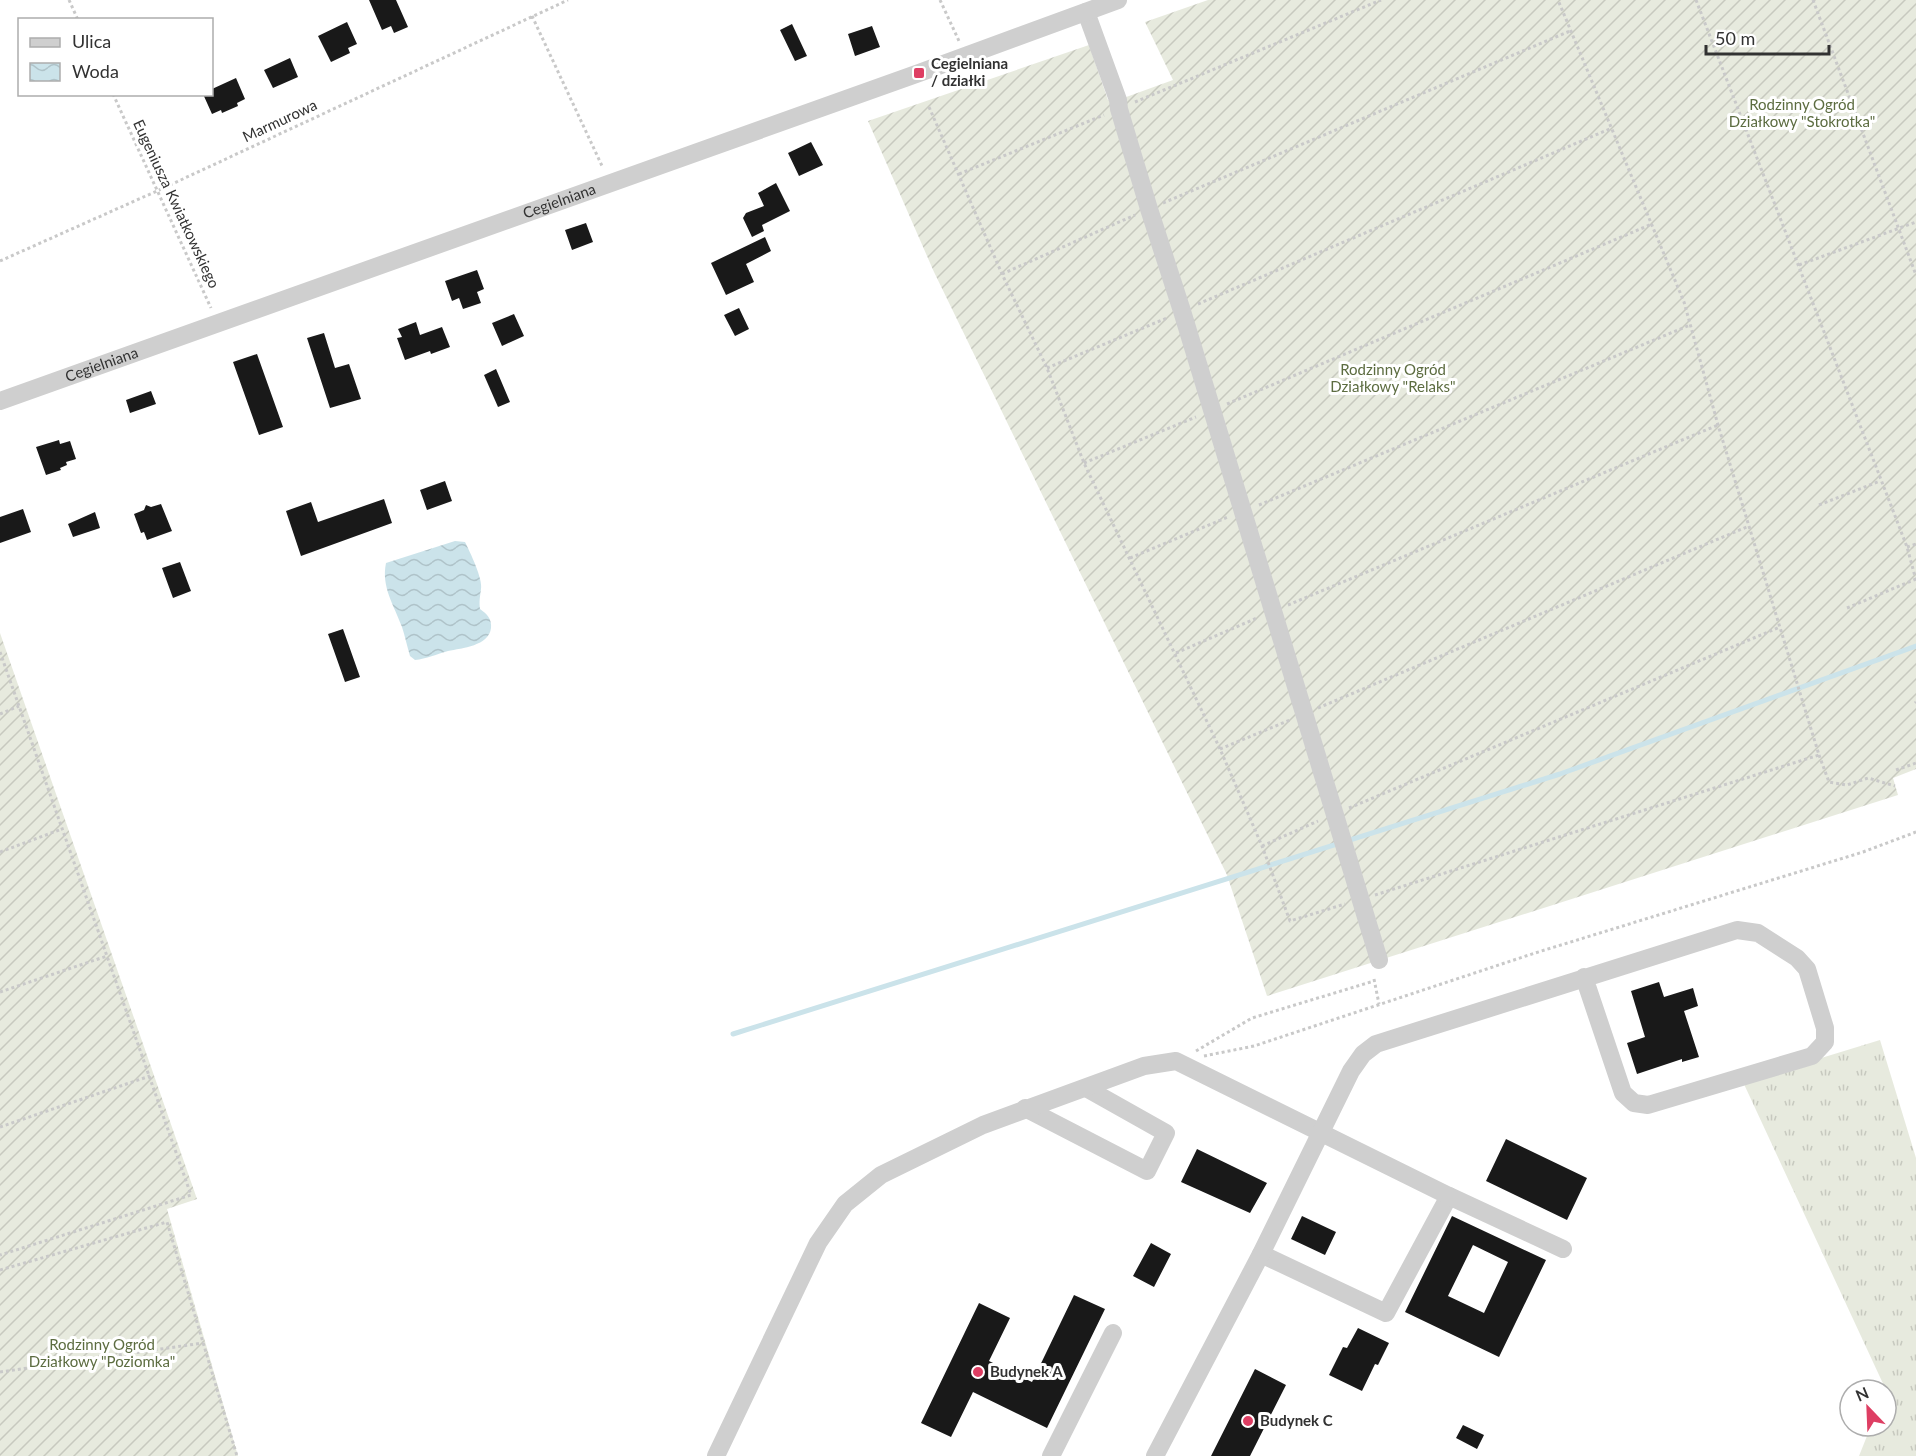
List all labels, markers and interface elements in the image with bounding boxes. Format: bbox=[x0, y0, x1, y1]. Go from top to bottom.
legend bbox=[18, 18, 213, 96]
scale bar bbox=[1706, 18, 1829, 56]
text: 50 m bbox=[1715, 27, 1755, 49]
text: Ulica bbox=[72, 30, 111, 52]
place label: Cegielniana / działki bbox=[931, 54, 1008, 89]
text: Woda bbox=[72, 60, 119, 82]
marker: Cegielniana / działki bbox=[912, 66, 926, 80]
street label: Marmurowa bbox=[240, 95, 320, 145]
park label: Rodzinny Ogród Działkowy "Stokrotka" bbox=[1729, 95, 1875, 130]
street label: Eugeniusza Kwiatkowskiego bbox=[130, 116, 224, 291]
street label: Cegielniana bbox=[520, 179, 598, 222]
street label: Cegielniana bbox=[63, 343, 140, 385]
park label: Rodzinny Ogród Działkowy "Relaks" bbox=[1330, 360, 1456, 395]
park label: Rodzinny Ogród Działkowy "Poziomka" bbox=[29, 1335, 175, 1370]
place label: Budynek A bbox=[990, 1362, 1063, 1380]
marker: Budynek A bbox=[971, 1365, 985, 1379]
north arrow bbox=[1838, 1378, 1898, 1438]
text: N bbox=[1853, 1383, 1871, 1405]
place label: Budynek C bbox=[1260, 1411, 1333, 1429]
marker: Budynek C bbox=[1241, 1414, 1255, 1428]

